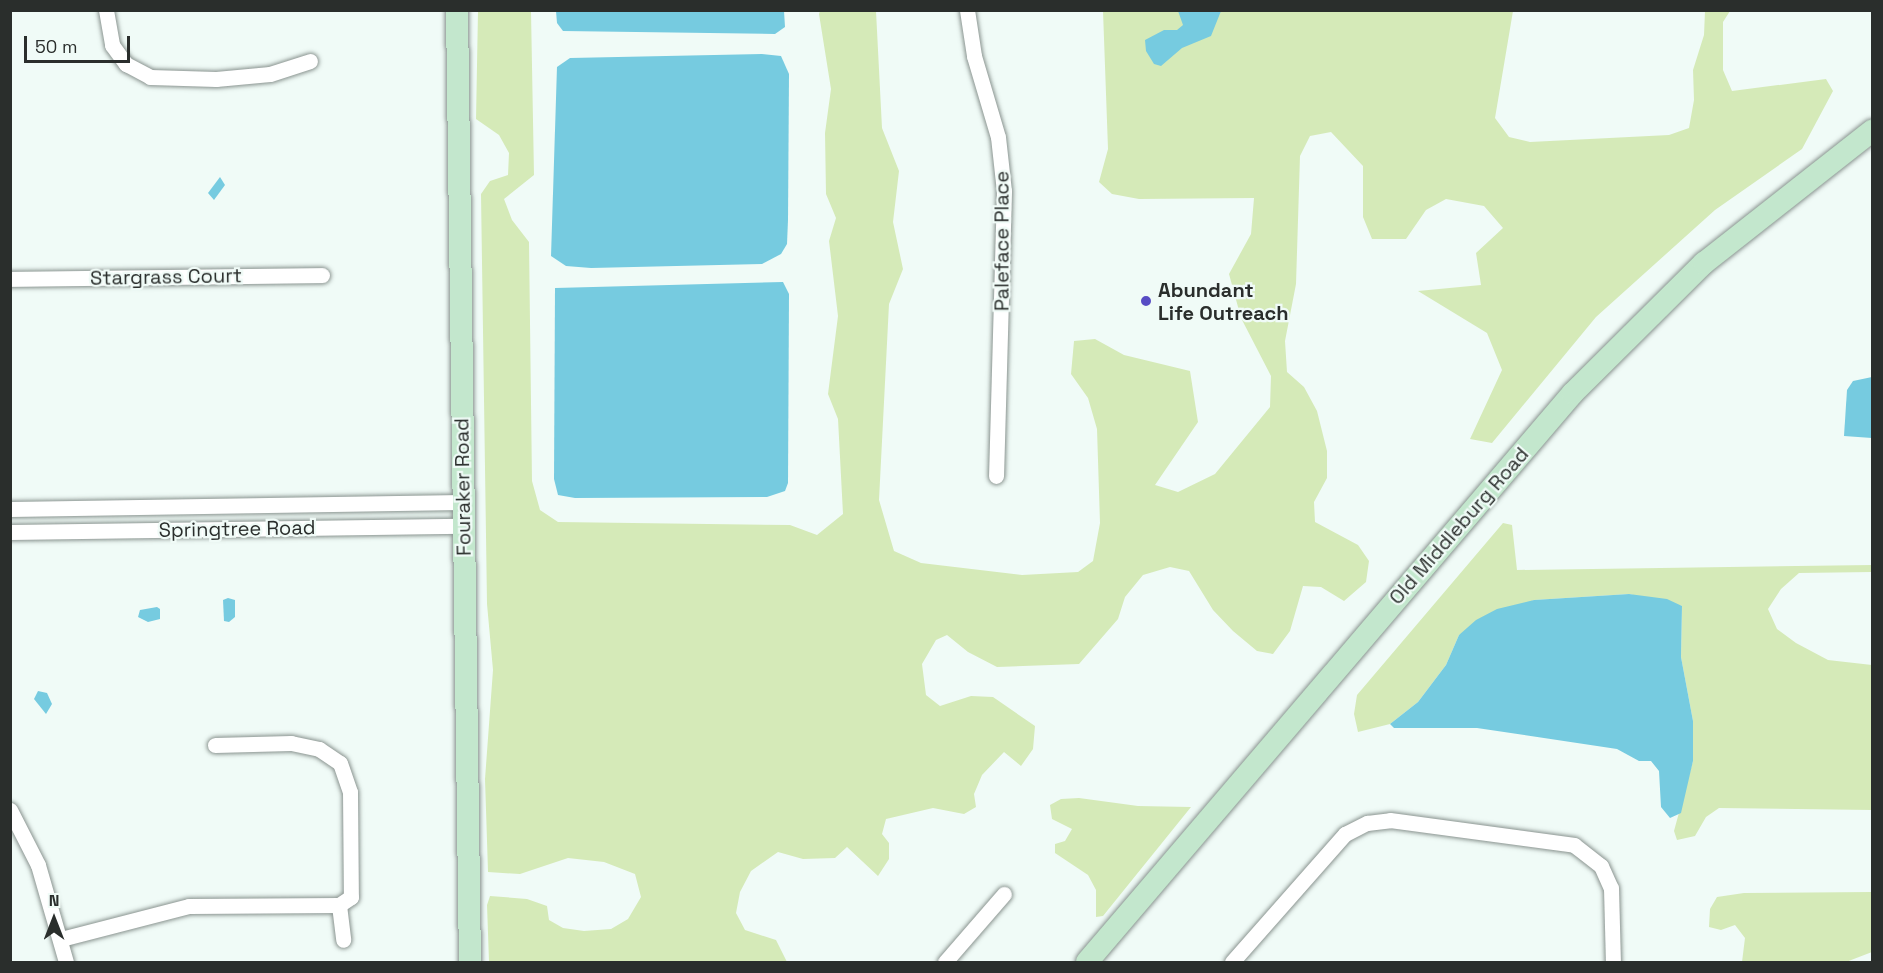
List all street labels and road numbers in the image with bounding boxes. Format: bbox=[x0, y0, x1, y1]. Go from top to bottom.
street label: Paleface Place bbox=[990, 171, 1014, 311]
street label: Stargrass Court bbox=[90, 264, 242, 290]
street label: Fouraker Road bbox=[450, 418, 476, 556]
street label: Old Middleburg Road bbox=[1384, 443, 1534, 609]
street label: Springtree Road bbox=[158, 516, 316, 542]

